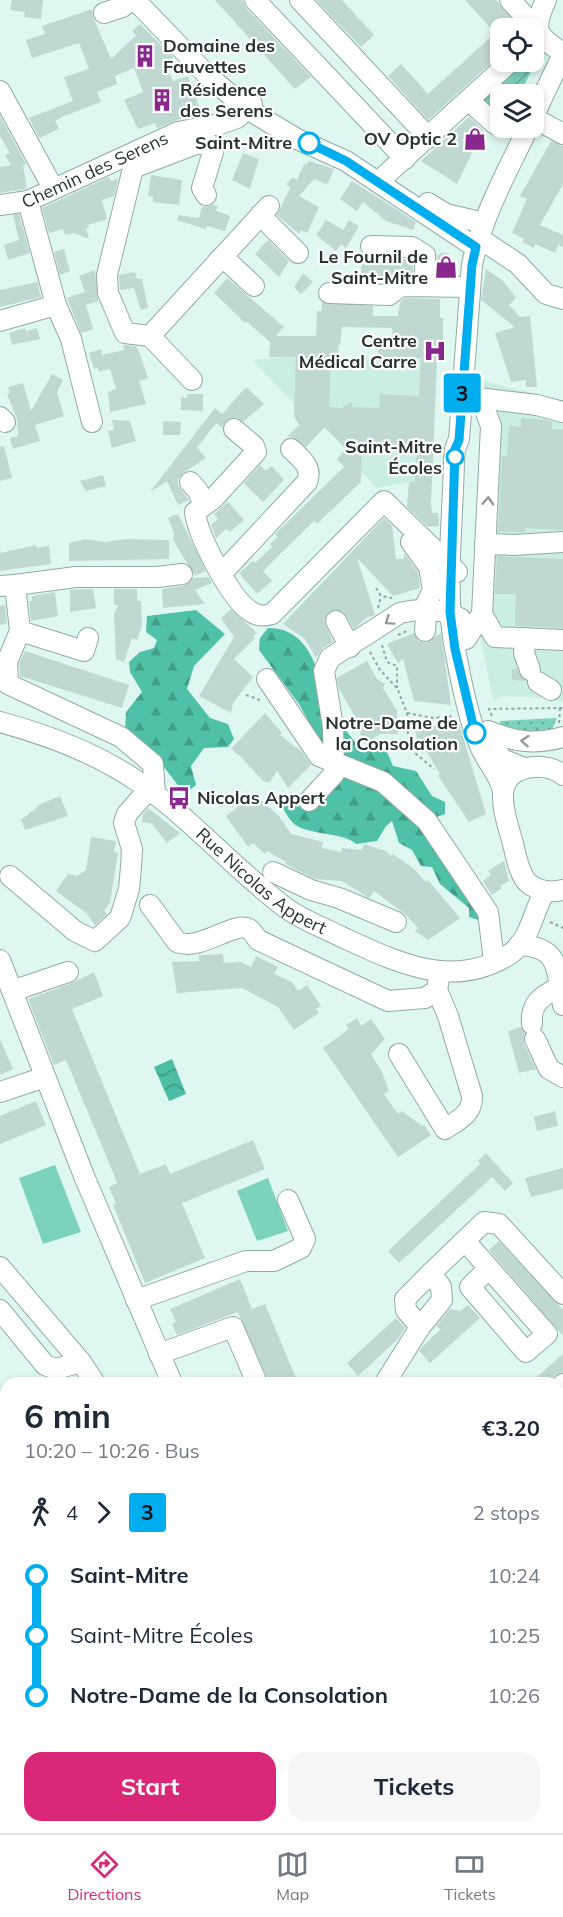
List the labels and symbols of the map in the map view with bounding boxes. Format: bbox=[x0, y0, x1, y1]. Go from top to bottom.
place label: Domaine des Fauvettes bbox=[163, 34, 275, 78]
building icon: Domaine des Fauvettes bbox=[132, 43, 158, 69]
place label: Résidence des Serens bbox=[180, 78, 273, 122]
building icon: Résidence des Serens bbox=[149, 87, 175, 113]
street label: Chemin des Serens bbox=[18, 126, 172, 213]
shop icon: OV Optic 2 bbox=[462, 126, 488, 152]
place label: OV Optic 2 bbox=[364, 127, 457, 150]
place label: Saint-Mitre bbox=[195, 131, 292, 154]
marker: Saint-Mitre bbox=[298, 132, 320, 154]
place label: Le Fournil de Saint-Mitre bbox=[319, 245, 428, 289]
shop icon: Le Fournil de Saint-Mitre bbox=[433, 254, 459, 280]
place label: Centre Médical Carre bbox=[299, 329, 417, 373]
hospital icon: Centre Médical Carre bbox=[422, 338, 448, 364]
line badge: 3 bbox=[442, 374, 482, 412]
place label: Saint-Mitre Écoles bbox=[345, 435, 442, 479]
marker: Saint-Mitre Écoles bbox=[446, 448, 464, 466]
one-way arrow bbox=[481, 497, 494, 506]
one-way arrow bbox=[385, 614, 396, 625]
place label: Notre-Dame de la Consolation bbox=[325, 711, 458, 755]
marker: Notre-Dame de la Consolation bbox=[464, 722, 486, 744]
one-way arrow bbox=[520, 735, 529, 748]
bus stop icon: Nicolas Appert bbox=[166, 785, 192, 811]
place label: Nicolas Appert bbox=[197, 786, 325, 809]
street label: Rue Nicolas Appert bbox=[191, 822, 330, 939]

